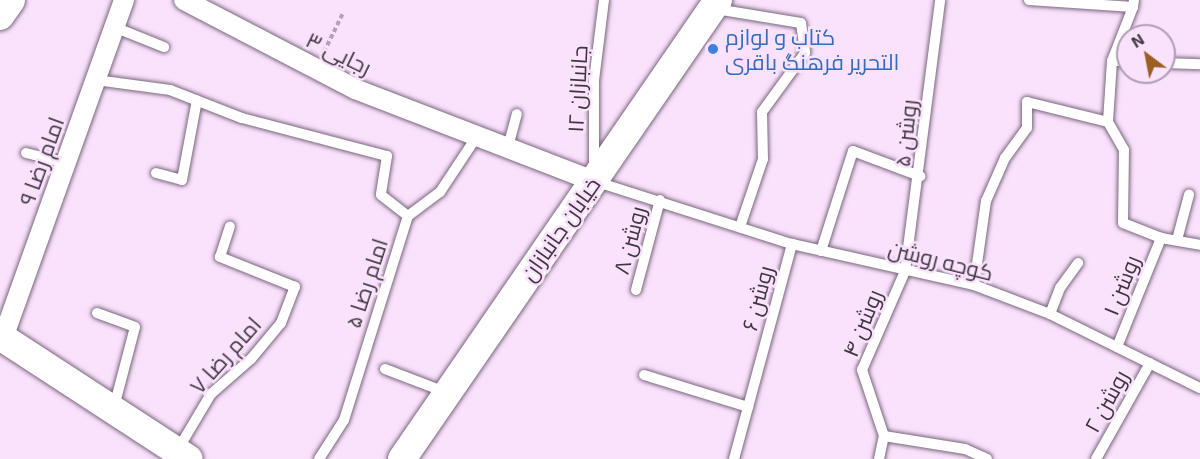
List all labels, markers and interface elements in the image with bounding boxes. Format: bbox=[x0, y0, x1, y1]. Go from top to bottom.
place label: کتاب و لوازم التحریر فرهنگ باقری bbox=[725, 23, 900, 74]
north arrow bbox=[1116, 24, 1176, 84]
street label: رجایی ۳ bbox=[302, 26, 376, 80]
text: N bbox=[1127, 29, 1147, 51]
marker: کتاب و لوازم التحریر فرهنگ باقری bbox=[706, 42, 720, 56]
street label: جانبازان ۱۲ bbox=[562, 45, 592, 133]
street label: روشن ۵ bbox=[888, 98, 922, 168]
street label: امام رضا ۹ bbox=[13, 113, 69, 209]
street label: خیابان جانبازان bbox=[514, 172, 606, 286]
street label: روشن ۸ bbox=[607, 203, 651, 277]
street label: کوچه روشن bbox=[886, 234, 996, 286]
street label: امام رضا ۵ bbox=[339, 235, 393, 331]
street label: روشن ۱ bbox=[1097, 251, 1145, 319]
street label: روشن ۶ bbox=[736, 263, 778, 333]
street label: روشن ۴ bbox=[837, 285, 887, 361]
street label: امام رضا ۷ bbox=[184, 311, 266, 399]
street label: روشن ۲ bbox=[1078, 365, 1134, 437]

